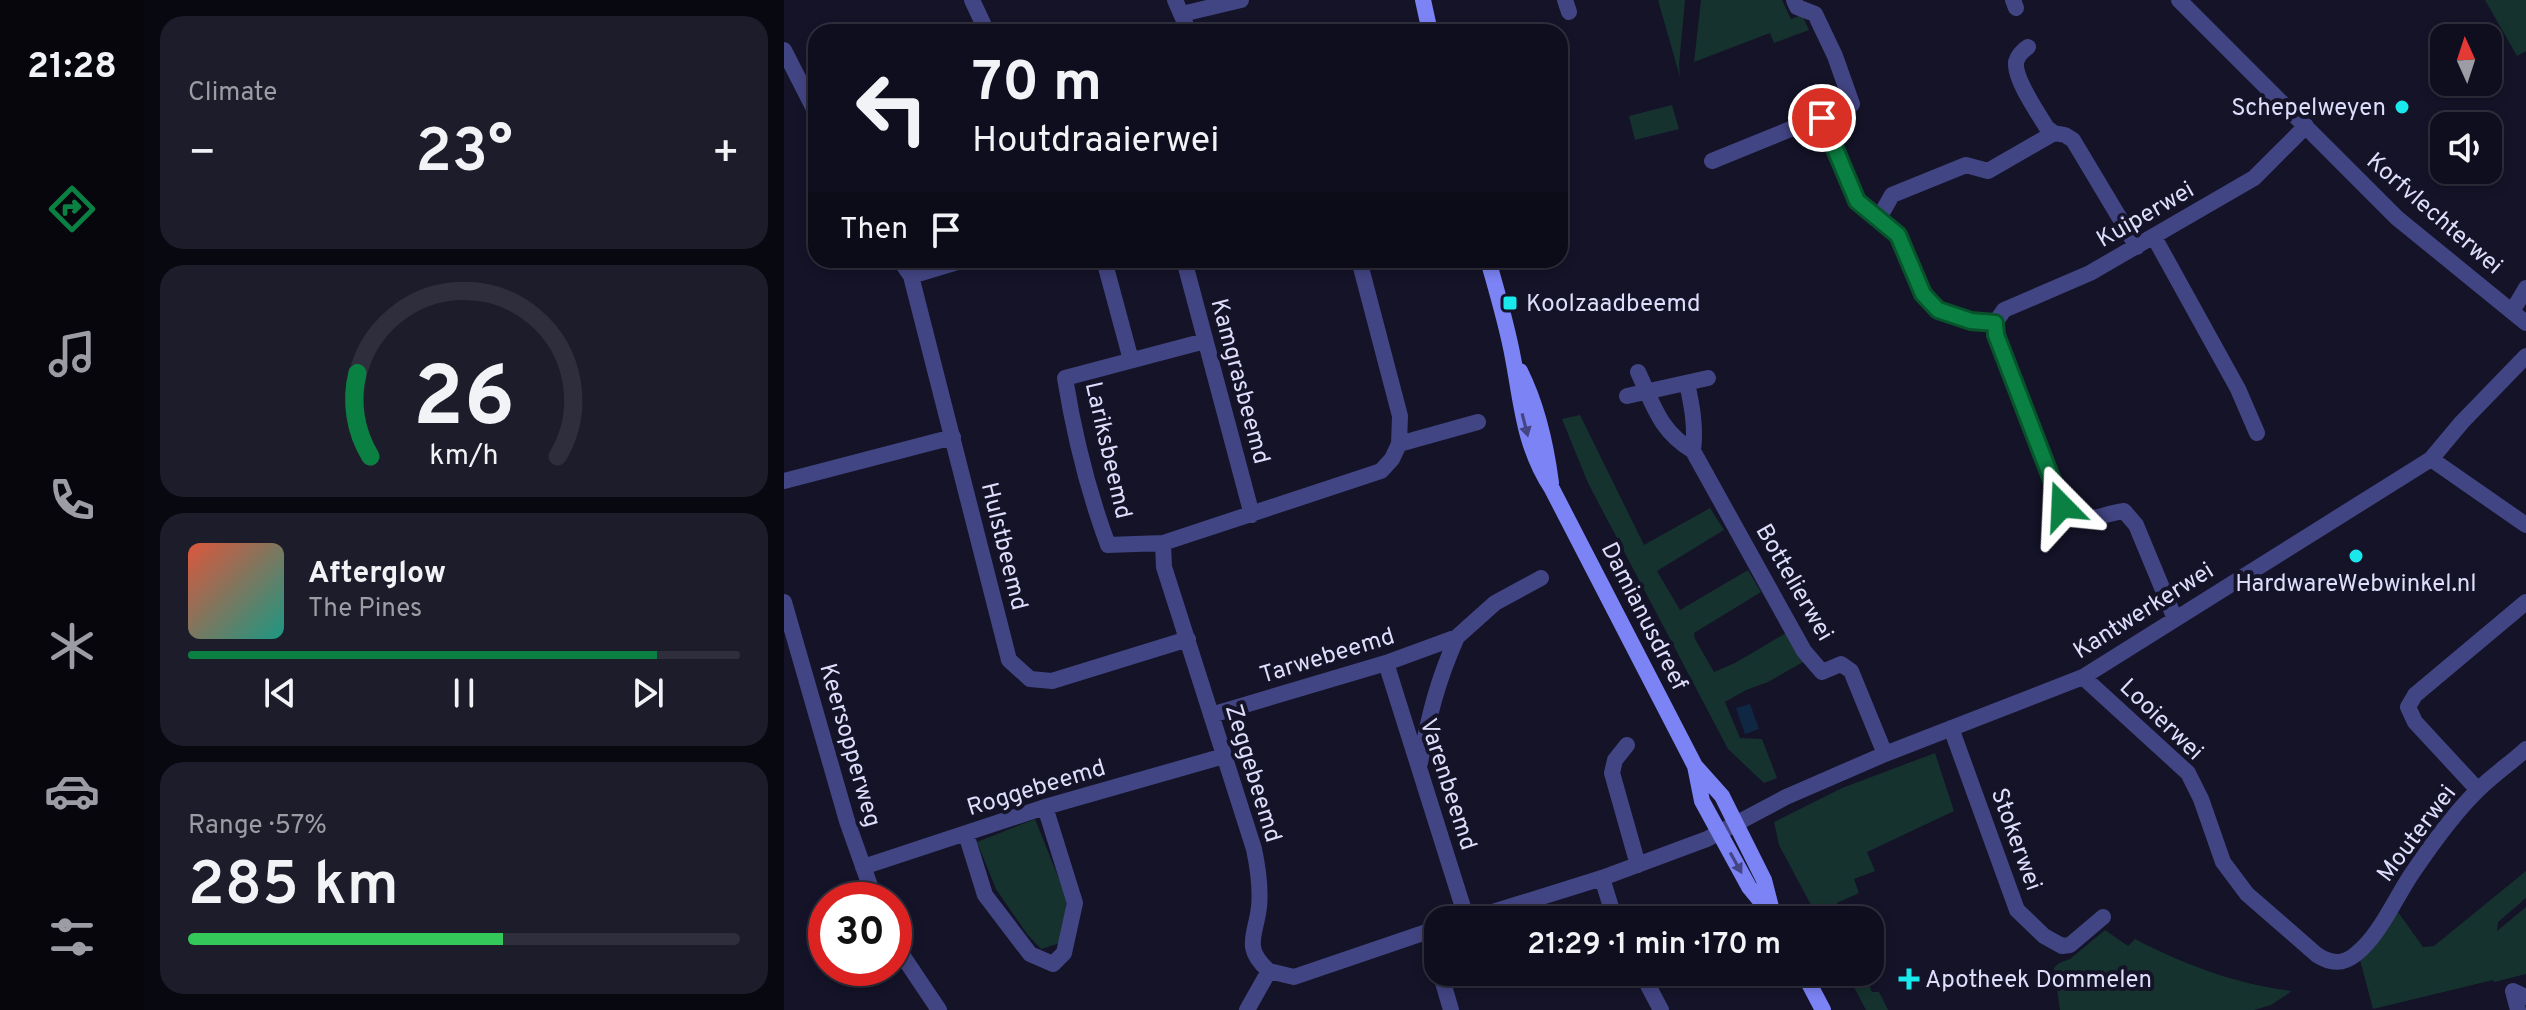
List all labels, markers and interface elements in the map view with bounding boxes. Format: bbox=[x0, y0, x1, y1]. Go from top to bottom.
north arrow bbox=[2430, 24, 2502, 96]
map controls bbox=[2430, 24, 2502, 184]
text: 21:28 bbox=[27, 45, 117, 91]
text: 70 m bbox=[972, 50, 1102, 120]
icon: left bbox=[840, 56, 944, 160]
text: Climate bbox=[188, 77, 277, 110]
pin bbox=[1788, 84, 1856, 152]
place label: Schepelweyen bbox=[2231, 94, 2386, 124]
icon: arrive bbox=[1800, 96, 1844, 140]
marker: Schepelweyen bbox=[2393, 98, 2411, 116]
button: sound bbox=[2430, 112, 2502, 184]
text: 23° bbox=[415, 117, 513, 193]
text: Houtdraaierwei bbox=[972, 119, 1219, 165]
text: − bbox=[188, 127, 216, 183]
text: + bbox=[712, 127, 740, 183]
street label: Korfvlechterwei bbox=[2359, 147, 2508, 282]
street label: Kuiperwei bbox=[2092, 176, 2200, 256]
icon: directions bbox=[44, 181, 100, 237]
icon: arrive bbox=[924, 208, 968, 252]
text: Then bbox=[840, 212, 908, 249]
place label: Koolzaadbeemd bbox=[1526, 290, 1701, 320]
marker: Koolzaadbeemd bbox=[1501, 294, 1519, 312]
street label: Kamgrasbeemd bbox=[1203, 295, 1276, 468]
icon: music bbox=[44, 326, 100, 382]
text: 26 bbox=[413, 349, 515, 454]
street label: Lariksbeemd bbox=[1077, 379, 1137, 522]
one-way arrow bbox=[1519, 412, 1531, 437]
text: km/h bbox=[429, 439, 499, 475]
position arrow bbox=[2020, 464, 2104, 548]
icon: phone bbox=[44, 472, 100, 528]
street label: Hulstbeemd bbox=[973, 479, 1033, 614]
street label: Bottelierwei bbox=[1748, 519, 1839, 647]
street label: Damianusdreef bbox=[1593, 538, 1693, 696]
marker: HardwareWebwinkel.nl bbox=[2347, 547, 2365, 565]
text: Afterglow bbox=[308, 556, 446, 593]
street label: Kantwerkerwei bbox=[2068, 557, 2220, 667]
place label: HardwareWebwinkel.nl bbox=[2235, 570, 2477, 600]
text: The Pines bbox=[308, 593, 422, 626]
icon: climate bbox=[44, 618, 100, 674]
street label: Tarwebeemd bbox=[1257, 622, 1399, 692]
street label: Keersopperweg bbox=[811, 660, 887, 831]
icon: previous bbox=[258, 671, 302, 715]
icon: pause bbox=[442, 671, 486, 715]
icon: next bbox=[626, 671, 670, 715]
street label: Looierwei bbox=[2112, 673, 2209, 768]
street label: Zeggebeemd bbox=[1217, 701, 1287, 846]
street label: Varenbeemd bbox=[1412, 715, 1483, 854]
street label: Roggebeemd bbox=[964, 754, 1110, 824]
icon: car bbox=[44, 763, 100, 819]
street label: Mouterwei bbox=[2371, 780, 2464, 889]
street label: Stokerwei bbox=[1983, 784, 2047, 895]
text: Range · 57% bbox=[188, 810, 327, 843]
text: 285 km bbox=[188, 850, 399, 926]
one-way arrow bbox=[1729, 851, 1743, 874]
speed limit sign: 30 bbox=[808, 882, 912, 986]
icon: filters bbox=[44, 909, 100, 965]
text: 21:29 · 1 min · 170 m bbox=[1527, 927, 1781, 964]
place label: Apotheek Dommelen bbox=[1925, 966, 2152, 996]
marker: Apotheek Dommelen bbox=[1900, 970, 1918, 988]

